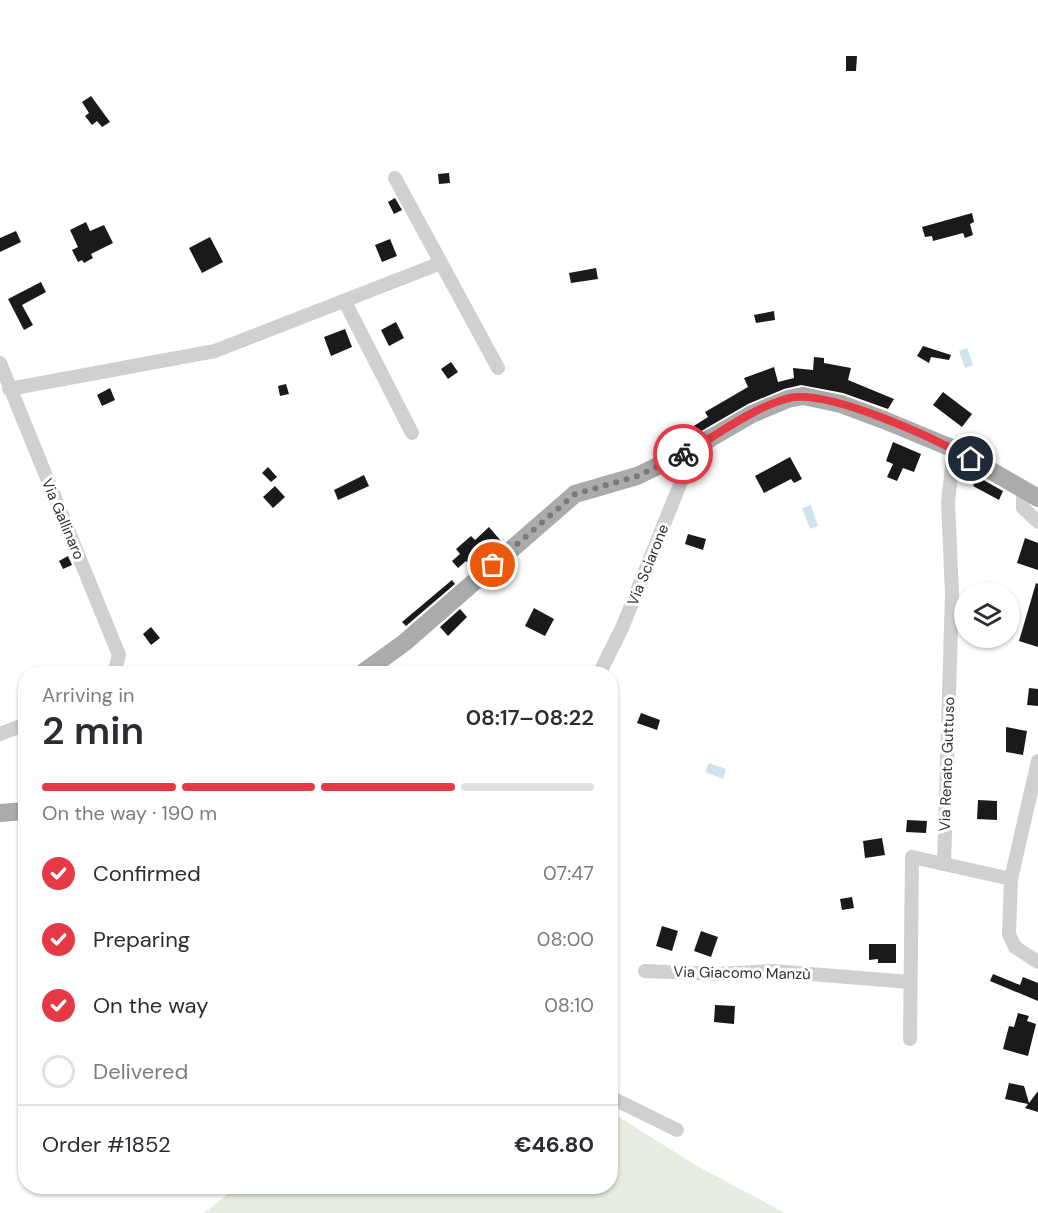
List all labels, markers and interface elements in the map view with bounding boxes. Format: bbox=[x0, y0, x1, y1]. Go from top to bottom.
courier bbox=[653, 424, 713, 484]
pin bbox=[945, 433, 996, 484]
icon: bike bbox=[667, 438, 700, 471]
icon: home bbox=[954, 442, 987, 475]
street label: Via Gallinaro bbox=[37, 475, 89, 563]
street label: Via Sciarone bbox=[623, 521, 673, 609]
pin bbox=[467, 539, 518, 590]
icon: bag bbox=[476, 548, 509, 581]
map controls bbox=[954, 582, 1020, 648]
button: layers bbox=[954, 582, 1020, 648]
text: Arriving in bbox=[42, 682, 134, 708]
street label: Via Renato Guttuso bbox=[935, 696, 959, 832]
text: 08:17–08:22 bbox=[466, 703, 594, 732]
text: 2 min bbox=[42, 705, 144, 756]
text: On the way · 190 m bbox=[42, 800, 217, 826]
icon: check bbox=[42, 857, 75, 890]
text: Confirmed bbox=[93, 859, 201, 888]
text: 07:47 bbox=[543, 860, 594, 886]
icon: check bbox=[42, 923, 75, 956]
text: Preparing bbox=[93, 925, 190, 954]
text: 08:00 bbox=[537, 926, 594, 952]
street label: Via Giacomo Manzù bbox=[673, 962, 811, 984]
icon: check bbox=[42, 989, 75, 1022]
text: On the way bbox=[93, 991, 208, 1020]
text: 08:10 bbox=[544, 992, 594, 1018]
text: Delivered bbox=[93, 1057, 188, 1086]
text: Order #1852 bbox=[42, 1130, 171, 1159]
text: €46.80 bbox=[514, 1130, 594, 1159]

